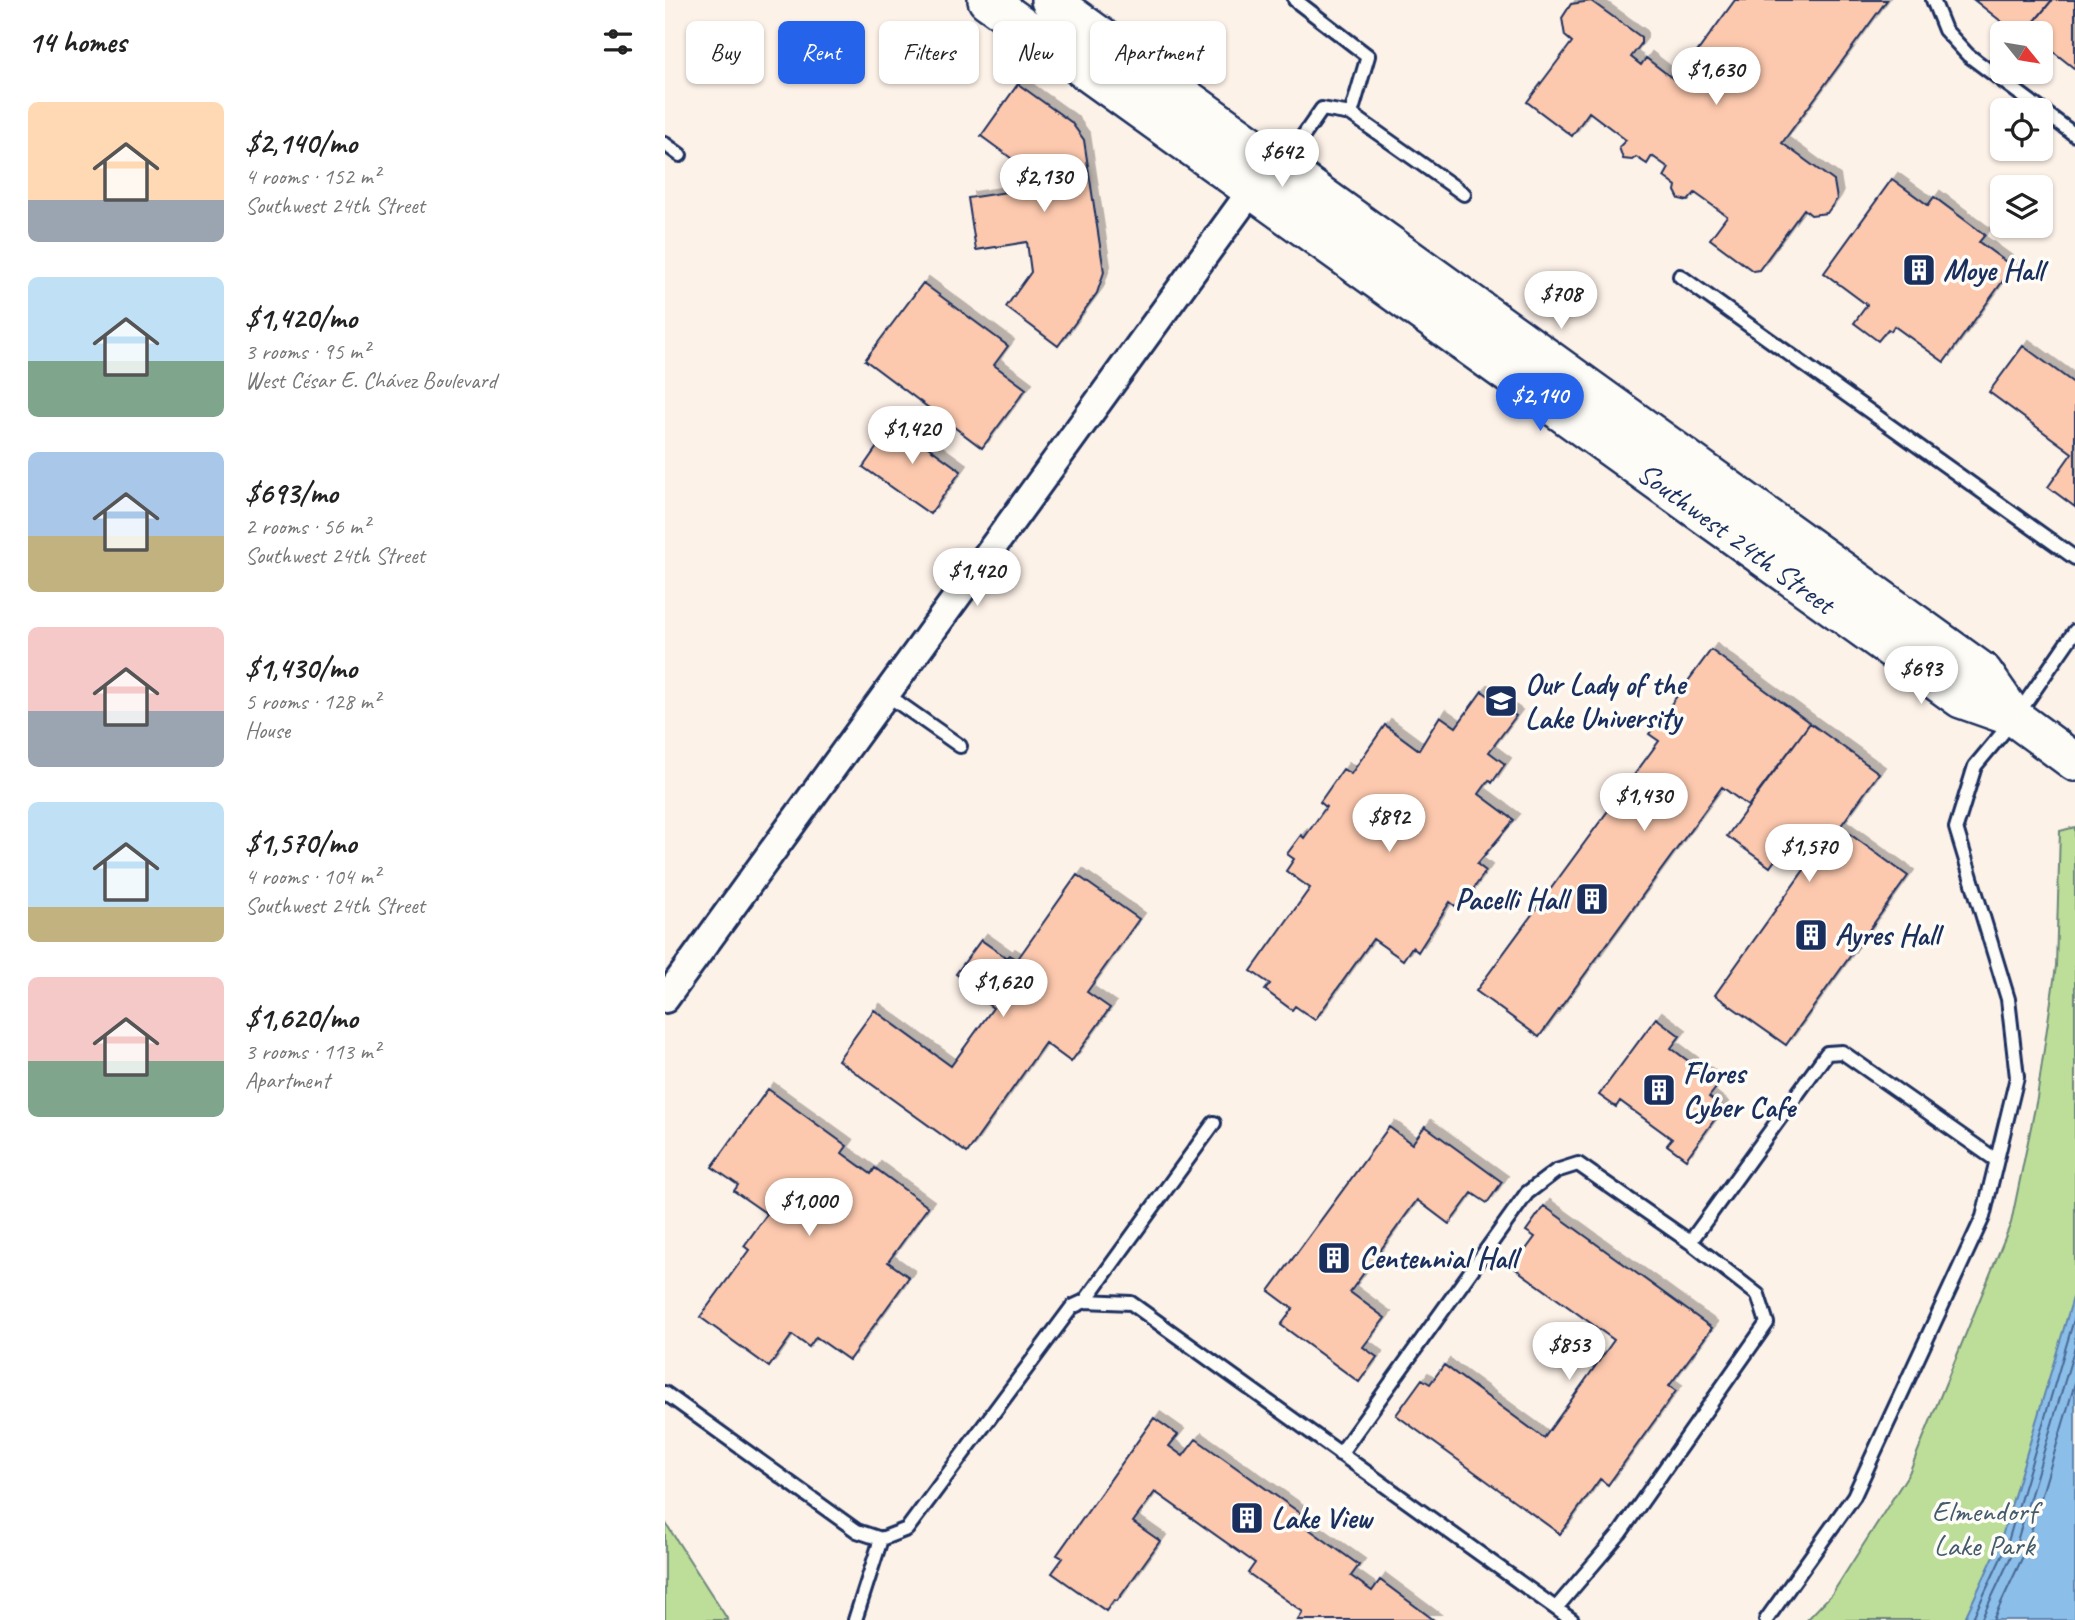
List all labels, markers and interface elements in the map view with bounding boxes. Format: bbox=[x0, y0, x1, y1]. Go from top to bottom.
chip: Buy bbox=[686, 21, 764, 84]
chip: Rent bbox=[778, 21, 865, 84]
chip: Filters bbox=[879, 21, 979, 84]
chip: New bbox=[993, 21, 1076, 84]
chip: Apartment bbox=[1090, 21, 1226, 84]
north arrow bbox=[1990, 21, 2053, 84]
map controls bbox=[1990, 21, 2053, 238]
text: 14 homes bbox=[28, 23, 126, 61]
icon: filters bbox=[599, 23, 637, 61]
pin: $1,630 bbox=[1659, 48, 1773, 107]
text: $1,630 bbox=[1688, 55, 1744, 84]
button: locate bbox=[1990, 98, 2053, 161]
text: $2,140/mo bbox=[245, 124, 357, 162]
icon: home bbox=[84, 130, 168, 214]
pin: $642 bbox=[1241, 130, 1323, 189]
text: $642 bbox=[1261, 137, 1303, 166]
pin: $2,130 bbox=[987, 154, 1101, 214]
text: 4 rooms · 152 m² bbox=[245, 162, 380, 191]
text: $2,130 bbox=[1016, 162, 1072, 191]
button: layers bbox=[1990, 175, 2053, 238]
text: Southwest 24th Street bbox=[245, 191, 425, 220]
building icon: Moye Hall bbox=[1900, 251, 1938, 289]
place label: Moye Hall bbox=[1943, 251, 2049, 289]
pin: $708 bbox=[1520, 272, 1602, 331]
text: $708 bbox=[1540, 279, 1582, 308]
text: $1,420/mo bbox=[245, 299, 357, 337]
icon: home bbox=[84, 305, 168, 389]
text: 3 rooms · 95 m² bbox=[245, 337, 369, 366]
text: West César E. Chávez Boulevard bbox=[245, 366, 496, 395]
pin: $2,140 bbox=[1483, 374, 1597, 433]
text: $2,140 bbox=[1512, 381, 1568, 410]
pin: $1,420 bbox=[855, 406, 969, 466]
text: $1,420 bbox=[884, 414, 940, 443]
street label: Southwest 24th Street bbox=[1630, 454, 1845, 624]
text: $693/mo bbox=[245, 474, 338, 512]
icon: home bbox=[84, 480, 168, 564]
text: 2 rooms · 56 m² bbox=[245, 512, 369, 541]
text: Southwest 24th Street bbox=[245, 541, 425, 570]
pin: $1,420 bbox=[920, 548, 1034, 608]
text: $1,420 bbox=[949, 556, 1005, 585]
pin: $693 bbox=[1880, 646, 1962, 706]
text: $1,430/mo bbox=[245, 649, 357, 687]
text: $693 bbox=[1900, 654, 1942, 683]
icon: home bbox=[84, 655, 168, 739]
place label: Our Lady of the Lake University bbox=[1525, 665, 1688, 737]
school or university icon: Our Lady of the Lake University bbox=[1482, 682, 1520, 720]
text: 5 rooms · 128 m² bbox=[245, 687, 380, 716]
text: House bbox=[245, 716, 290, 745]
pin: $1,430 bbox=[1587, 774, 1701, 833]
text: $1,430 bbox=[1616, 781, 1672, 810]
pin: $892 bbox=[1348, 794, 1430, 854]
text: $892 bbox=[1368, 802, 1410, 831]
text: $1,570/mo bbox=[245, 824, 356, 862]
pin: $1,570 bbox=[1752, 824, 1866, 884]
icon: home bbox=[84, 830, 168, 914]
text: $1,570 bbox=[1781, 832, 1837, 861]
text: 4 rooms · 104 m² bbox=[245, 862, 380, 891]
place label: Pacelli Hall bbox=[1455, 880, 1573, 918]
building icon: Pacelli Hall bbox=[1573, 880, 1611, 918]
text: Southwest 24th Street bbox=[245, 891, 425, 920]
building icon: Ayres Hall bbox=[1792, 916, 1830, 954]
place label: Ayres Hall bbox=[1835, 916, 1945, 954]
pin: $1,620 bbox=[946, 960, 1060, 1019]
text: $1,620 bbox=[975, 967, 1031, 996]
text: $1,620/mo bbox=[245, 999, 358, 1037]
icon: home bbox=[84, 1005, 168, 1089]
text: 3 rooms · 113 m² bbox=[245, 1037, 380, 1066]
place label: Flores Cyber Cafe bbox=[1683, 1054, 1797, 1126]
text: Apartment bbox=[245, 1066, 330, 1095]
building icon: Flores Cyber Cafe bbox=[1640, 1071, 1678, 1109]
pin: $1,000 bbox=[752, 1178, 866, 1238]
text: $1,000 bbox=[781, 1186, 837, 1215]
building icon: Centennial Hall bbox=[1315, 1239, 1353, 1277]
place label: Centennial Hall bbox=[1359, 1239, 1522, 1277]
pin: $853 bbox=[1528, 1322, 1610, 1382]
text: $853 bbox=[1548, 1330, 1590, 1359]
park label: Elmendorf Lake Park bbox=[1932, 1492, 2043, 1564]
building icon: Lake View bbox=[1228, 1499, 1266, 1537]
place label: Lake View bbox=[1271, 1499, 1374, 1537]

